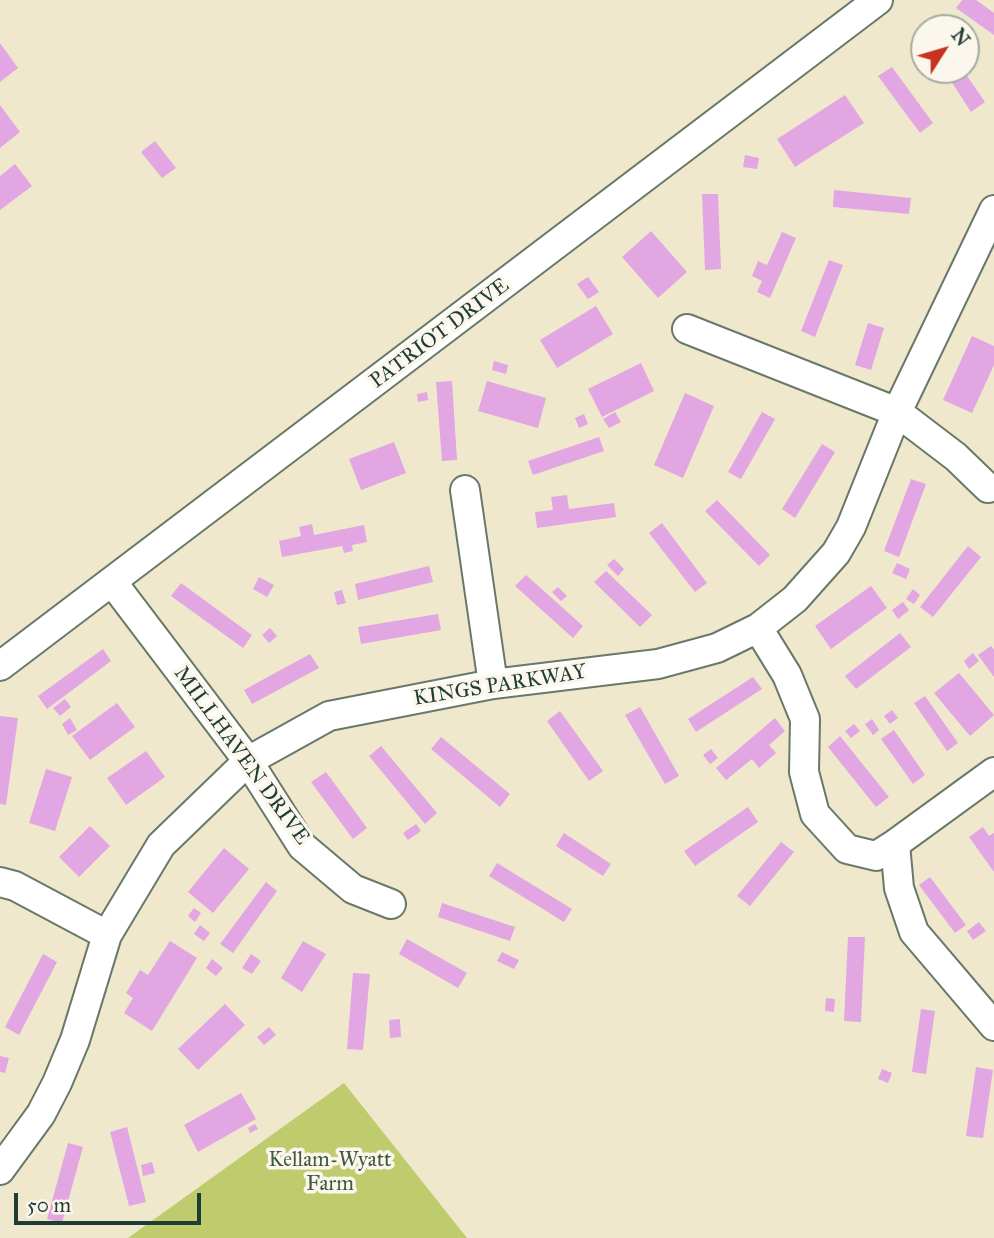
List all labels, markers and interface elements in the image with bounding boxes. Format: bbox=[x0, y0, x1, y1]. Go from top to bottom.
north arrow bbox=[910, 14, 980, 84]
text: N bbox=[947, 24, 975, 51]
street label: PATRIOT DRIVE bbox=[365, 273, 515, 395]
street label: KINGS PARKWAY bbox=[412, 660, 588, 712]
street label: MILLHAVEN DRIVE bbox=[168, 662, 314, 850]
park label: Kellam-Wyatt Farm bbox=[268, 1148, 392, 1198]
scale bar bbox=[18, 1178, 205, 1222]
text: 50 m bbox=[27, 1192, 71, 1218]

